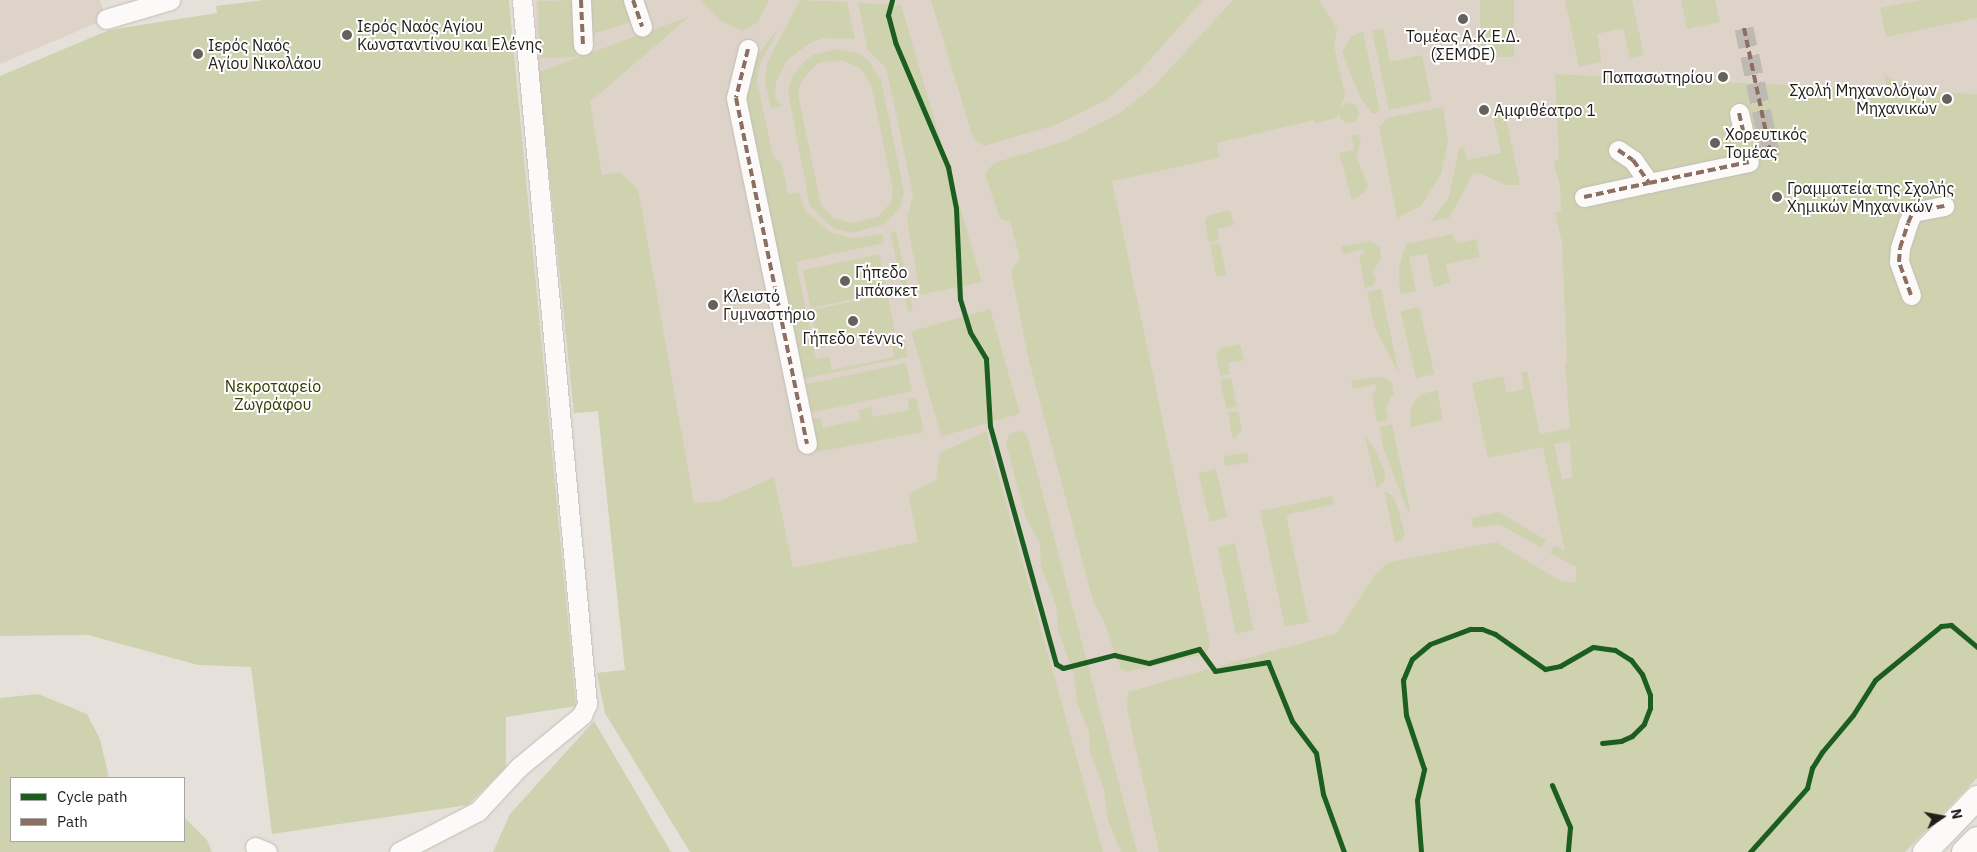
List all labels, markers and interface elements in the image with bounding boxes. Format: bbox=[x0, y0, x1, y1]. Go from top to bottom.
marker: Τομέας Α.Κ.Ε.Δ. (ΣΕΜΦΕ) bbox=[1457, 13, 1469, 25]
place label: Ιερός Ναός Αγίου Κωνσταντίνου και Ελένης bbox=[357, 16, 542, 54]
place label: Τομέας Α.Κ.Ε.Δ. (ΣΕΜΦΕ) bbox=[1406, 26, 1520, 64]
marker: Ιερός Ναός Αγίου Κωνσταντίνου και Ελένης bbox=[341, 29, 353, 41]
place label: Ιερός Ναός Αγίου Νικολάου bbox=[208, 35, 322, 73]
marker: Ιερός Ναός Αγίου Νικολάου bbox=[192, 48, 204, 60]
place label: Παπασωτηρίου bbox=[1602, 67, 1713, 87]
marker: Παπασωτηρίου bbox=[1717, 71, 1729, 83]
place label: Σχολή Μηχανολόγων Μηχανικών bbox=[1789, 80, 1937, 118]
marker: Σχολή Μηχανολόγων Μηχανικών bbox=[1941, 93, 1953, 105]
place label: Αμφιθέατρο 1 bbox=[1494, 100, 1596, 120]
marker: Αμφιθέατρο 1 bbox=[1478, 104, 1490, 116]
place label: Χορευτικός Τομέας bbox=[1725, 124, 1807, 162]
marker: Χορευτικός Τομέας bbox=[1709, 137, 1721, 149]
place label: Γραμματεία της Σχολής Χημικών Μηχανικών bbox=[1787, 178, 1954, 216]
marker: Γραμματεία της Σχολής Χημικών Μηχανικών bbox=[1771, 191, 1783, 203]
place label: Γήπεδο μπάσκετ bbox=[855, 262, 918, 300]
marker: Γήπεδο μπάσκετ bbox=[839, 275, 851, 287]
place label: Κλειστό Γυμναστήριο bbox=[723, 286, 815, 324]
marker: Κλειστό Γυμναστήριο bbox=[707, 299, 719, 311]
marker: Γήπεδο τέννις bbox=[847, 315, 859, 327]
place label: Γήπεδο τέννις bbox=[802, 328, 904, 348]
park label: Νεκροταφείο Ζωγράφου bbox=[225, 376, 321, 414]
legend bbox=[10, 777, 185, 842]
text: Cycle path bbox=[57, 787, 128, 806]
north arrow bbox=[1917, 792, 1967, 842]
text: N bbox=[1947, 807, 1967, 821]
text: Path bbox=[57, 812, 88, 831]

